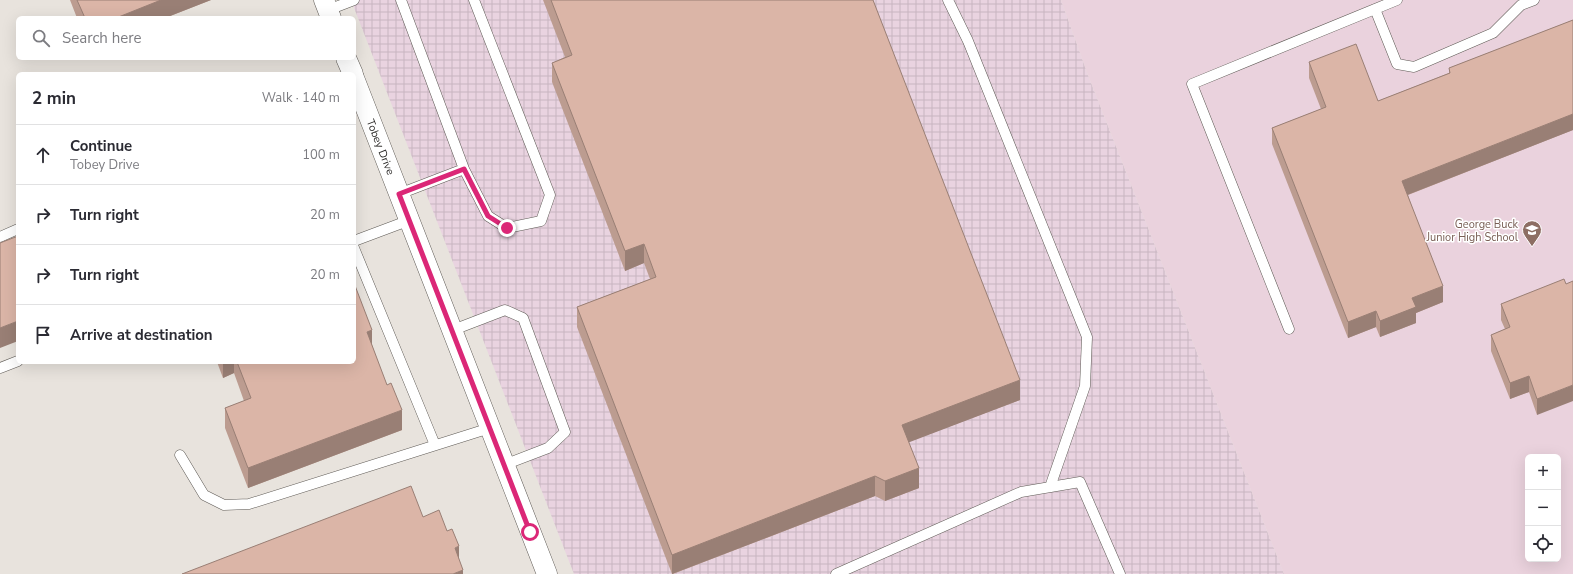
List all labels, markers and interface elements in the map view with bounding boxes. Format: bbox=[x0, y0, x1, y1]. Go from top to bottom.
search box bbox=[16, 16, 356, 60]
icon: search bbox=[30, 27, 52, 49]
text: Search here bbox=[62, 28, 142, 48]
text: 2 min bbox=[32, 87, 76, 110]
text: Walk · 140 m bbox=[262, 89, 340, 107]
street label: Tobey Drive bbox=[363, 117, 399, 177]
text: Continue bbox=[70, 136, 132, 156]
icon: ahead bbox=[32, 144, 54, 166]
text: 100 m bbox=[302, 146, 340, 164]
text: Tobey Drive bbox=[70, 156, 139, 174]
icon: right bbox=[32, 204, 54, 226]
text: Turn right bbox=[70, 205, 139, 225]
text: 20 m bbox=[310, 206, 340, 224]
place label: George Buck Junior High School bbox=[1426, 217, 1519, 245]
route end bbox=[498, 219, 516, 237]
school or university icon: George Buck Junior High School bbox=[1521, 219, 1543, 247]
icon: right bbox=[32, 264, 54, 286]
text: Turn right bbox=[70, 265, 139, 285]
text: 20 m bbox=[310, 266, 340, 284]
icon: arrive bbox=[32, 324, 54, 346]
text: Arrive at destination bbox=[70, 325, 213, 345]
map controls bbox=[1525, 454, 1561, 562]
button: + bbox=[1525, 454, 1561, 490]
button: − bbox=[1525, 490, 1561, 526]
route start bbox=[521, 523, 539, 541]
button: locate bbox=[1525, 526, 1561, 562]

